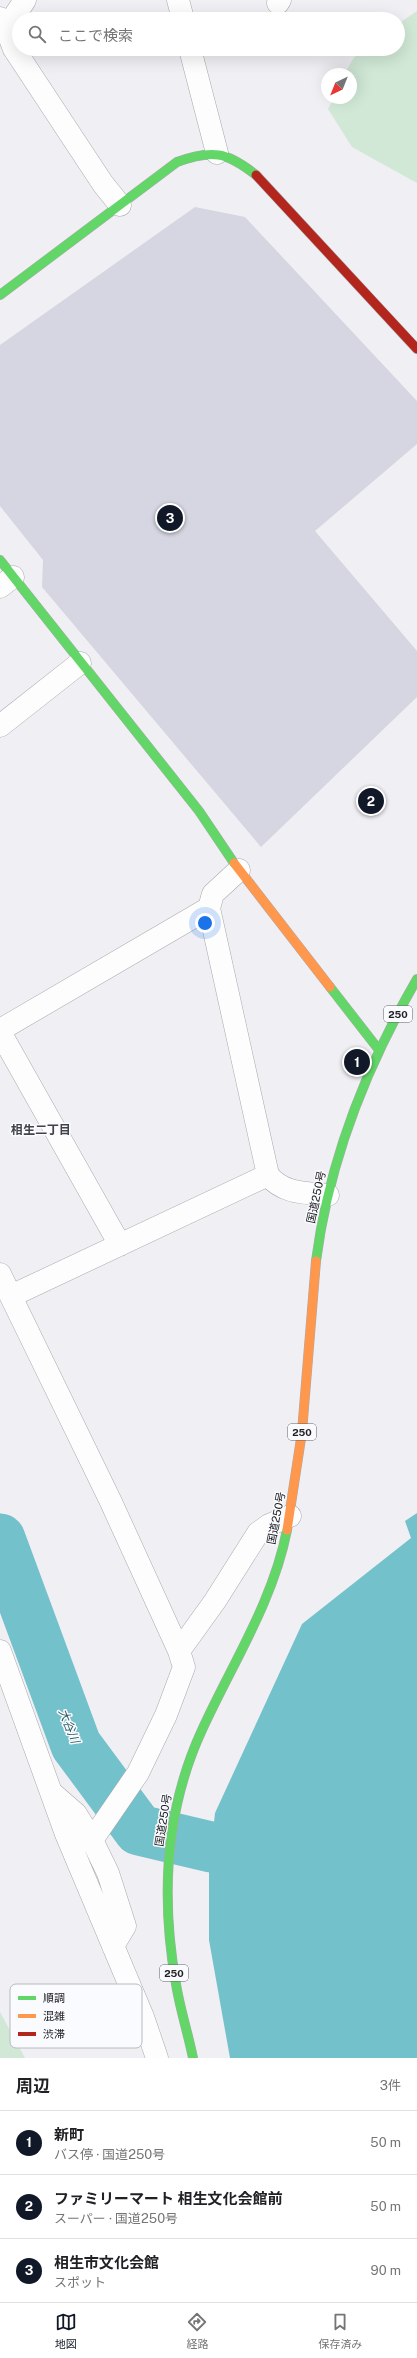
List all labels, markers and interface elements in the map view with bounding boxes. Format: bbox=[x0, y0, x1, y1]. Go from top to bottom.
search box bbox=[12, 12, 405, 56]
icon: search bbox=[26, 23, 48, 45]
text: ここで検索 bbox=[58, 27, 133, 44]
north arrow bbox=[321, 68, 357, 104]
pin: 3 bbox=[157, 503, 183, 533]
pin: 2 bbox=[358, 786, 384, 816]
your location bbox=[195, 913, 215, 933]
road number: 250 bbox=[384, 1006, 412, 1022]
pin: 1 bbox=[344, 1047, 370, 1077]
district label: 相生二丁目 bbox=[11, 1123, 71, 1137]
street label: 国道250号 bbox=[305, 1170, 327, 1224]
road number: 250 bbox=[288, 1424, 316, 1440]
street label: 国道250号 bbox=[265, 1491, 287, 1545]
water label: 大谷川 bbox=[56, 1707, 83, 1747]
street label: 国道250号 bbox=[153, 1793, 173, 1847]
road number: 250 bbox=[160, 1965, 188, 1981]
legend bbox=[10, 1984, 142, 2048]
text: 順調 bbox=[43, 1992, 65, 2004]
text: 混雑 bbox=[43, 2010, 65, 2022]
text: 渋滞 bbox=[43, 2028, 65, 2040]
text: 周辺 bbox=[16, 2076, 50, 2096]
text: 3件 bbox=[380, 2078, 401, 2093]
text: 新町 bbox=[54, 2126, 84, 2143]
text: 1 bbox=[26, 2135, 32, 2150]
text: 50 m bbox=[370, 2135, 401, 2150]
text: バス停 · 国道250号 bbox=[54, 2147, 165, 2162]
text: ファミリーマート 相生文化会館前 bbox=[54, 2190, 282, 2207]
text: 2 bbox=[25, 2199, 33, 2214]
text: 50 m bbox=[370, 2199, 401, 2214]
text: スーパー · 国道250号 bbox=[54, 2211, 178, 2226]
text: 相生市文化会館 bbox=[54, 2254, 159, 2271]
text: 3 bbox=[25, 2263, 33, 2278]
text: 90 m bbox=[371, 2263, 401, 2278]
text: スポット bbox=[54, 2275, 106, 2290]
tab: 地図 bbox=[55, 2311, 77, 2351]
tab: 経路 bbox=[186, 2311, 208, 2351]
tab: 保存済み bbox=[318, 2311, 362, 2351]

